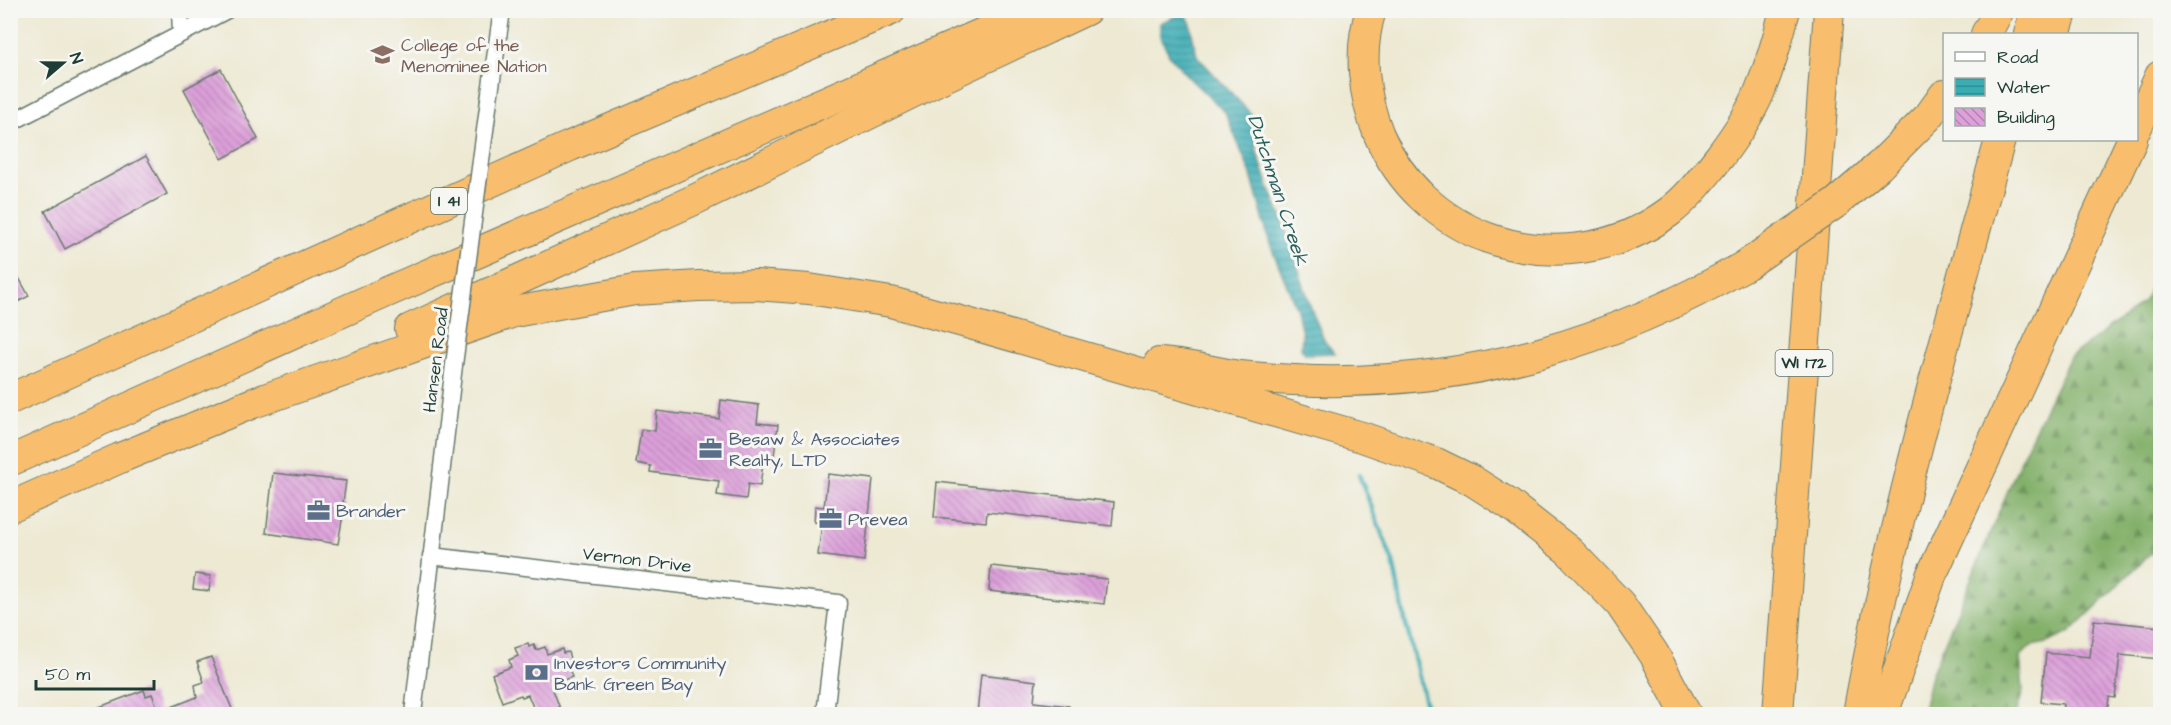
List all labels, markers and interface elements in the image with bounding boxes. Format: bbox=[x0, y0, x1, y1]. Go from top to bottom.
north arrow bbox=[33, 33, 93, 93]
place label: College of the Menominee Nation bbox=[401, 33, 547, 79]
legend bbox=[1943, 33, 2138, 141]
school or university icon: College of the Menominee Nation bbox=[370, 42, 396, 68]
text: Road bbox=[1997, 45, 2038, 70]
text: N bbox=[64, 50, 88, 67]
text: Water bbox=[1997, 75, 2050, 100]
text: Building bbox=[1997, 105, 2055, 131]
water label: Dutchman Creek bbox=[1240, 111, 1316, 269]
road number: I 41 bbox=[431, 188, 467, 214]
street label: Hansen Road bbox=[417, 306, 455, 414]
road number: WI 172 bbox=[1776, 350, 1832, 376]
place label: Besaw & Associates Realty, LTD bbox=[729, 427, 900, 474]
office icon: Besaw & Associates Realty, LTD bbox=[698, 436, 724, 462]
office icon: Brander bbox=[305, 498, 331, 524]
place label: Brander bbox=[336, 499, 406, 524]
office icon: Prevea bbox=[817, 506, 843, 532]
place label: Prevea bbox=[848, 507, 907, 532]
street label: Vernon Drive bbox=[581, 541, 693, 579]
place label: Investors Community Bank Green Bay bbox=[554, 651, 726, 698]
scale bar bbox=[36, 653, 154, 691]
bank icon: Investors Community Bank Green Bay bbox=[523, 660, 549, 686]
text: 50 m bbox=[45, 662, 90, 687]

